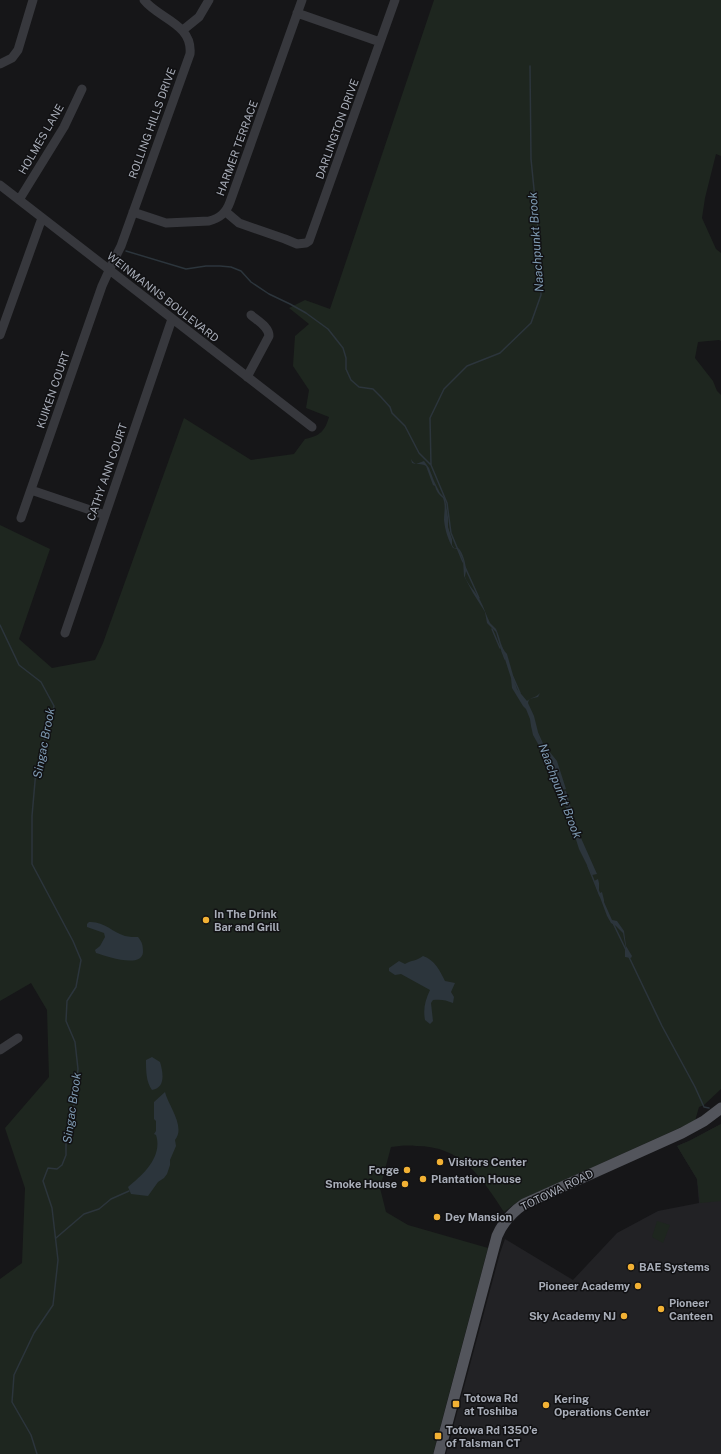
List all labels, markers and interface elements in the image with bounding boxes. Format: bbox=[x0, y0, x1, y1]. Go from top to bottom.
street label: ROLLING HILLS DRIVE bbox=[126, 66, 178, 180]
street label: DARLINGTON DRIVE bbox=[313, 77, 361, 181]
street label: HARMER TERRACE bbox=[214, 99, 260, 197]
street label: HOLMES LANE bbox=[16, 102, 66, 176]
water label: Naachpunkt Brook bbox=[525, 191, 546, 293]
street label: WEINMANNS BOULEVARD bbox=[105, 250, 221, 344]
street label: KUIKEN COURT bbox=[34, 350, 72, 430]
street label: CATHY ANN COURT bbox=[85, 421, 130, 522]
water label: Singac Brook bbox=[30, 706, 58, 780]
water label: Naachpunkt Brook bbox=[535, 742, 585, 841]
place label: In The Drink Bar and Grill bbox=[214, 908, 280, 933]
marker: In The Drink Bar and Grill bbox=[201, 915, 211, 925]
water label: Singac Brook bbox=[60, 1071, 84, 1144]
place label: Visitors Center bbox=[448, 1156, 527, 1168]
marker: Visitors Center bbox=[435, 1157, 445, 1167]
place label: Forge bbox=[369, 1164, 399, 1176]
marker: Forge bbox=[402, 1165, 412, 1175]
street label: TOTOWA ROAD bbox=[519, 1167, 596, 1213]
place label: Plantation House bbox=[431, 1173, 521, 1185]
marker: Plantation House bbox=[418, 1174, 428, 1184]
place label: Smoke House bbox=[325, 1178, 397, 1190]
marker: Smoke House bbox=[400, 1179, 410, 1189]
place label: Dey Mansion bbox=[445, 1211, 512, 1223]
marker: Dey Mansion bbox=[432, 1212, 442, 1222]
place label: BAE Systems bbox=[639, 1261, 710, 1273]
marker: BAE Systems bbox=[626, 1262, 636, 1272]
place label: Pioneer Academy bbox=[538, 1280, 631, 1292]
marker: Pioneer Academy bbox=[633, 1281, 643, 1291]
place label: Pioneer Canteen bbox=[669, 1297, 713, 1322]
marker: Pioneer Canteen bbox=[656, 1304, 666, 1314]
place label: Sky Academy NJ bbox=[529, 1310, 616, 1322]
marker: Sky Academy NJ bbox=[619, 1311, 629, 1321]
place label: Totowa Rd at Toshiba bbox=[464, 1392, 518, 1417]
place label: Kering Operations Center bbox=[554, 1393, 651, 1418]
marker: Totowa Rd at Toshiba bbox=[451, 1399, 461, 1409]
marker: Kering Operations Center bbox=[541, 1400, 551, 1410]
place label: Totowa Rd 1350'e of Talsman CT bbox=[446, 1424, 538, 1449]
marker: Totowa Rd 1350'e of Talsman CT bbox=[433, 1431, 443, 1441]

